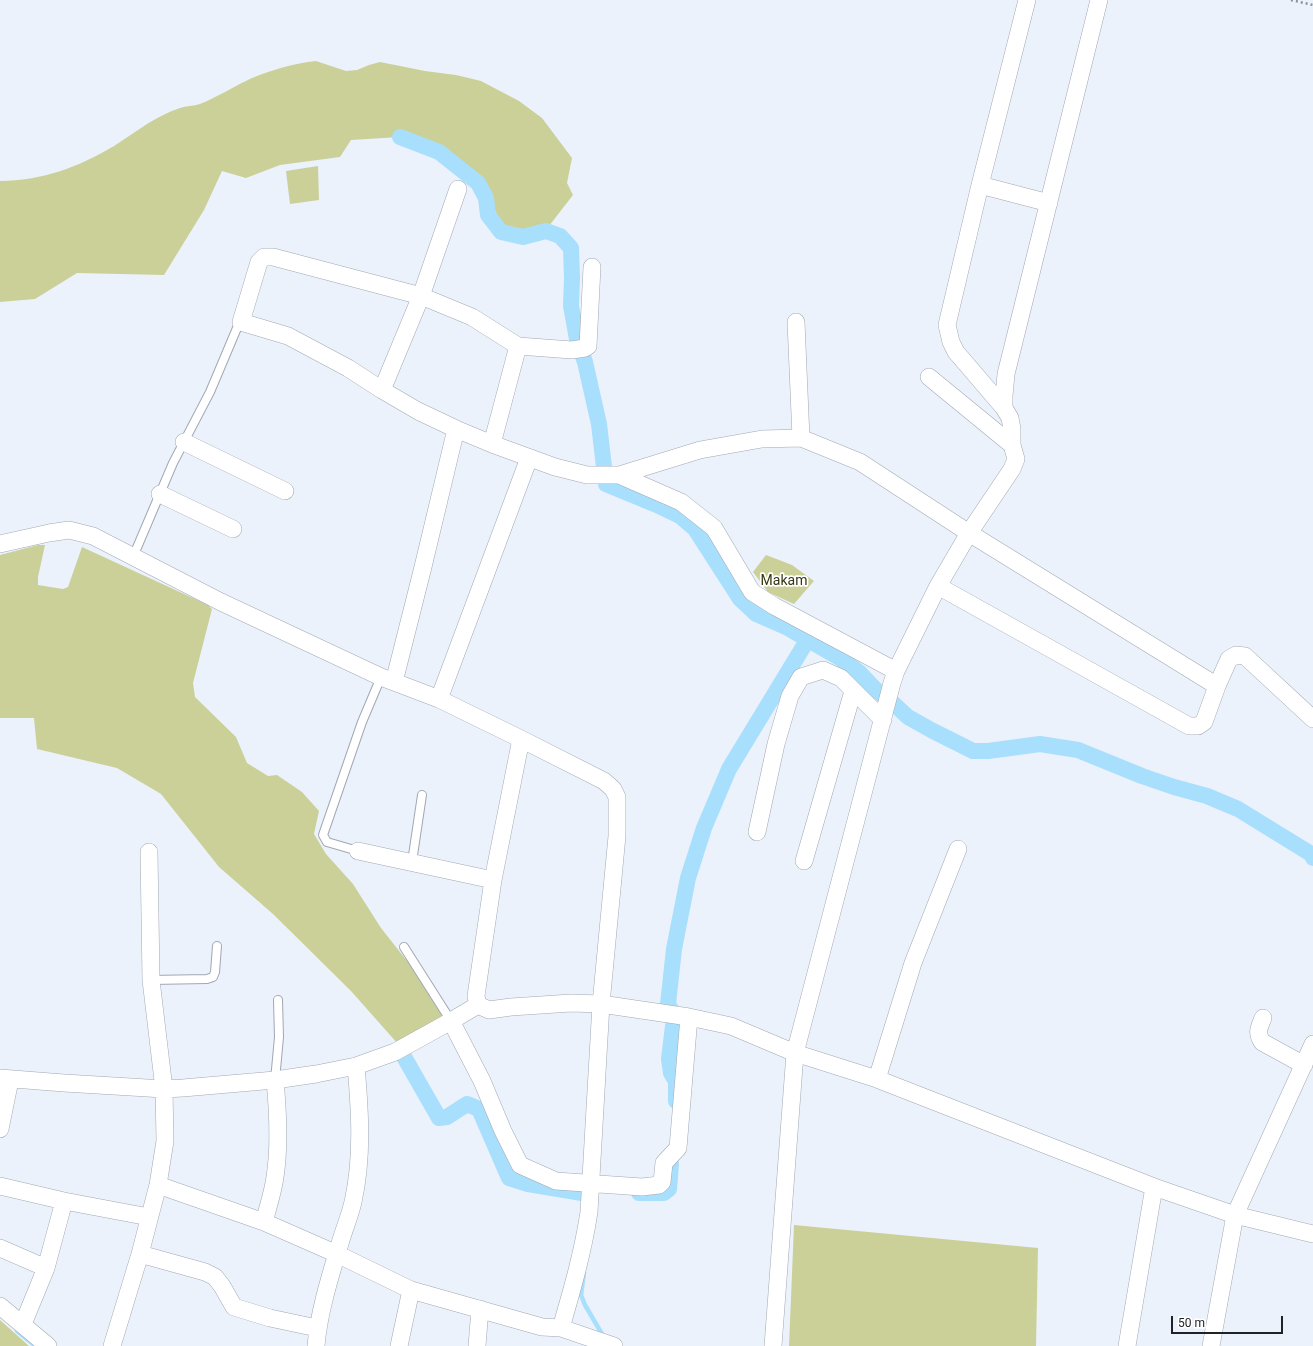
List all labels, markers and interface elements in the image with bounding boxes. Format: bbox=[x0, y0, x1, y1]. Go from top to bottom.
park label: Makam bbox=[761, 573, 807, 589]
scale bar bbox=[1173, 1308, 1285, 1334]
text: 50 m bbox=[1178, 1316, 1205, 1330]

